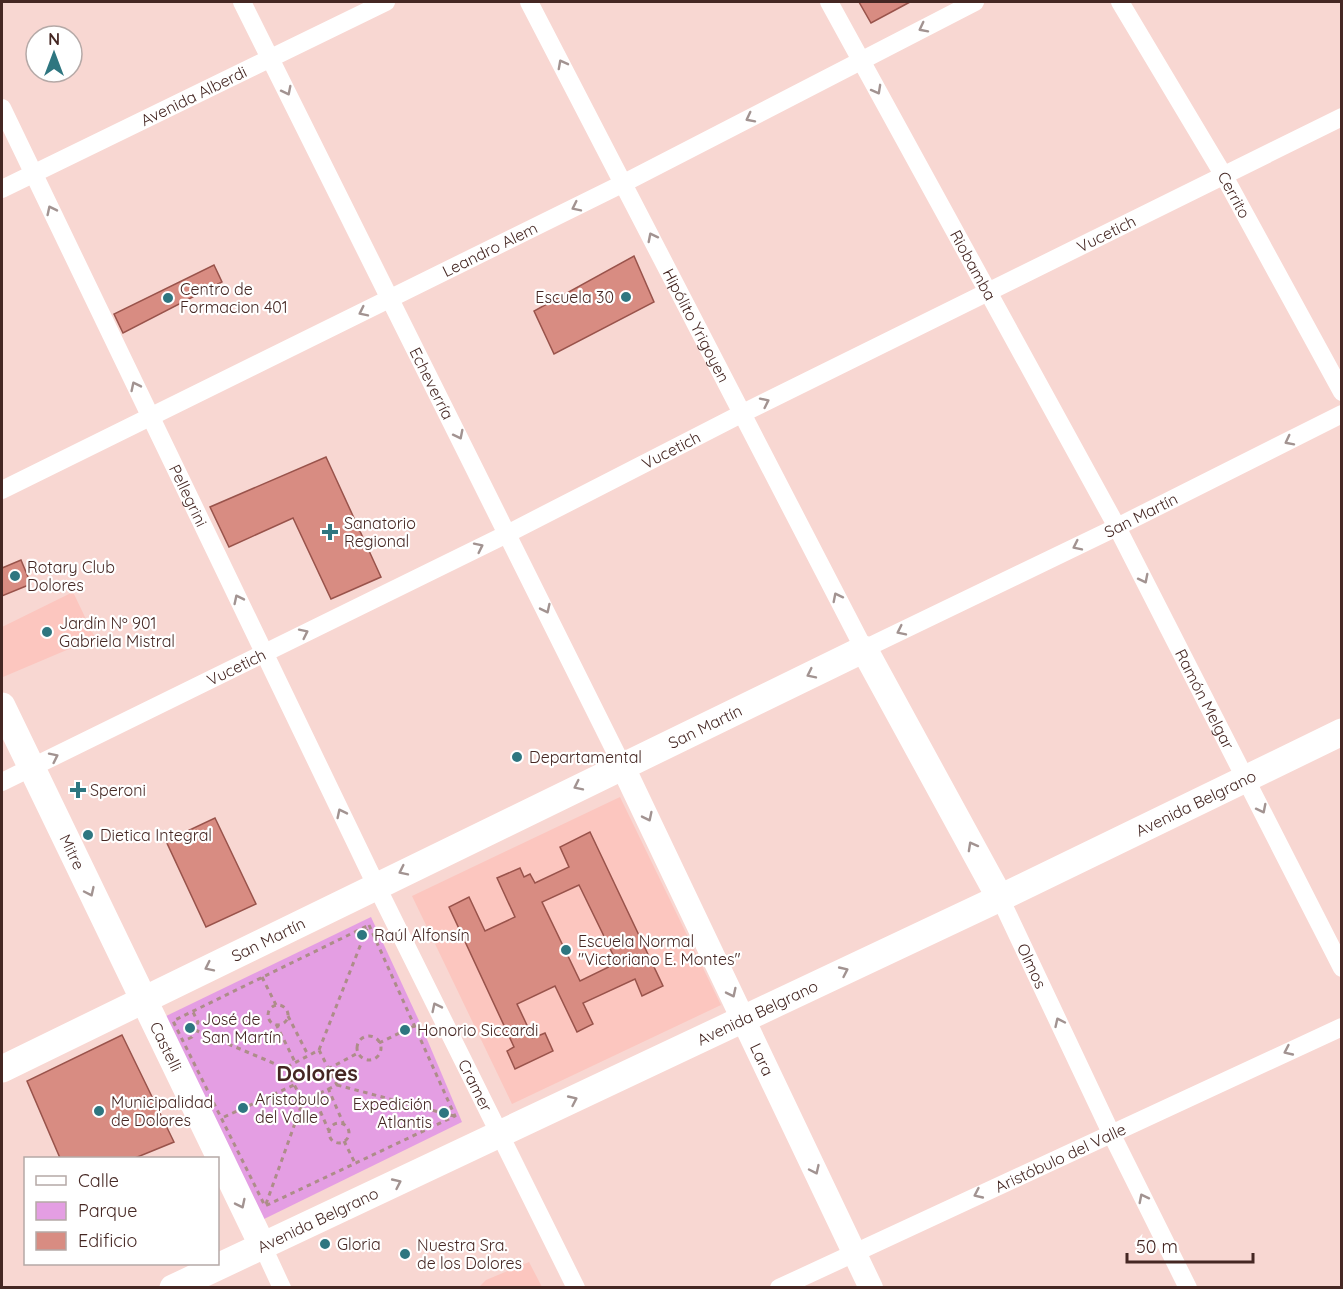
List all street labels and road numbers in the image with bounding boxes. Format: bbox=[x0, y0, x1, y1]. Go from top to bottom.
street label: Avenida Alberdi bbox=[137, 61, 250, 130]
street label: Cerrito bbox=[1213, 168, 1255, 222]
street label: Vucetich bbox=[1073, 211, 1139, 256]
street label: Leandro Alem bbox=[439, 217, 541, 281]
street label: Riobamba bbox=[946, 226, 1001, 304]
street label: Hipólito Yrigoyen bbox=[659, 265, 734, 386]
street label: Echeverría bbox=[406, 344, 458, 423]
street label: Vucetich bbox=[638, 427, 704, 473]
street label: Pellegrini bbox=[165, 461, 212, 530]
street label: San Martín bbox=[1101, 488, 1181, 542]
street label: Vucetich bbox=[203, 644, 269, 690]
street label: Ramón Melgar bbox=[1171, 646, 1239, 753]
street label: San Martín bbox=[665, 700, 745, 753]
street label: Avenida Belgrano bbox=[1132, 765, 1259, 841]
street label: Mitre bbox=[55, 831, 89, 873]
street label: San Martín bbox=[228, 913, 308, 966]
street label: Olmos bbox=[1013, 940, 1051, 992]
street label: Avenida Belgrano bbox=[694, 975, 821, 1050]
street label: Castelli bbox=[146, 1018, 187, 1075]
street label: Lara bbox=[746, 1040, 778, 1079]
street label: Cramer bbox=[454, 1056, 497, 1115]
street label: Aristóbulo del Valle bbox=[992, 1119, 1129, 1197]
street label: Avenida Belgrano bbox=[254, 1183, 381, 1257]

